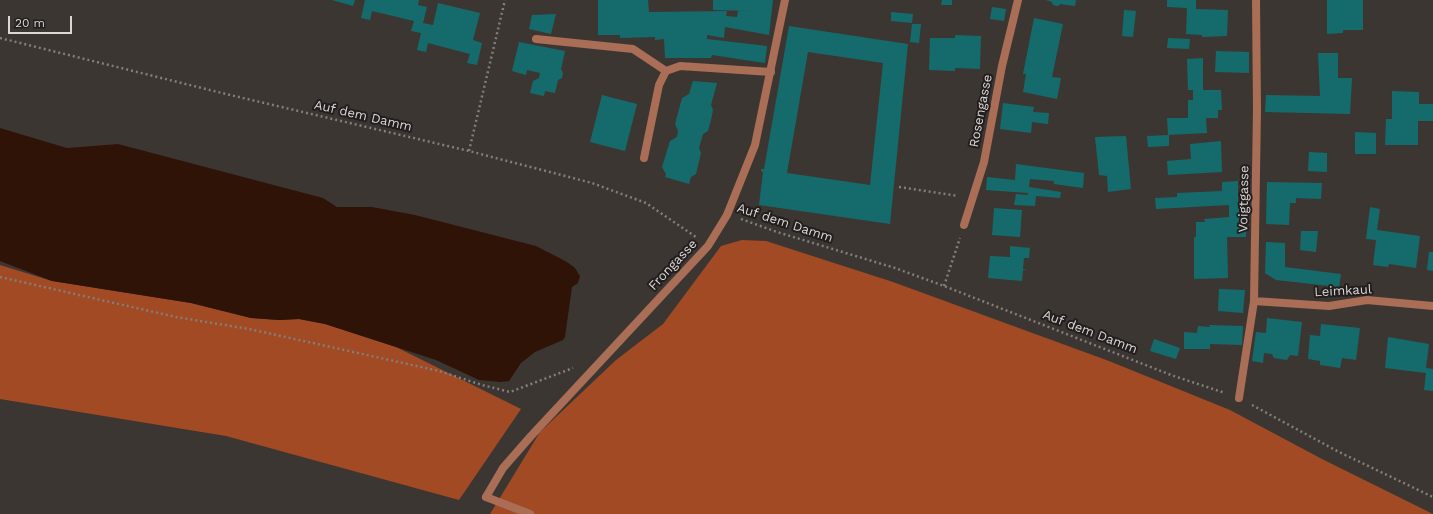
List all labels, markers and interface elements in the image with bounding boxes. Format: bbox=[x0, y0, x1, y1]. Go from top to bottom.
scale bar bbox=[10, 8, 74, 34]
text: 20 m bbox=[15, 16, 45, 30]
street label: Rosengasse bbox=[966, 73, 996, 149]
street label: Auf dem Damm bbox=[313, 97, 413, 135]
street label: Voigtgasse bbox=[1236, 165, 1252, 233]
street label: Auf dem Damm bbox=[735, 200, 835, 246]
street label: Frongasse bbox=[646, 236, 700, 294]
street label: Leimkaul bbox=[1314, 282, 1372, 300]
street label: Auf dem Damm bbox=[1041, 307, 1139, 357]

